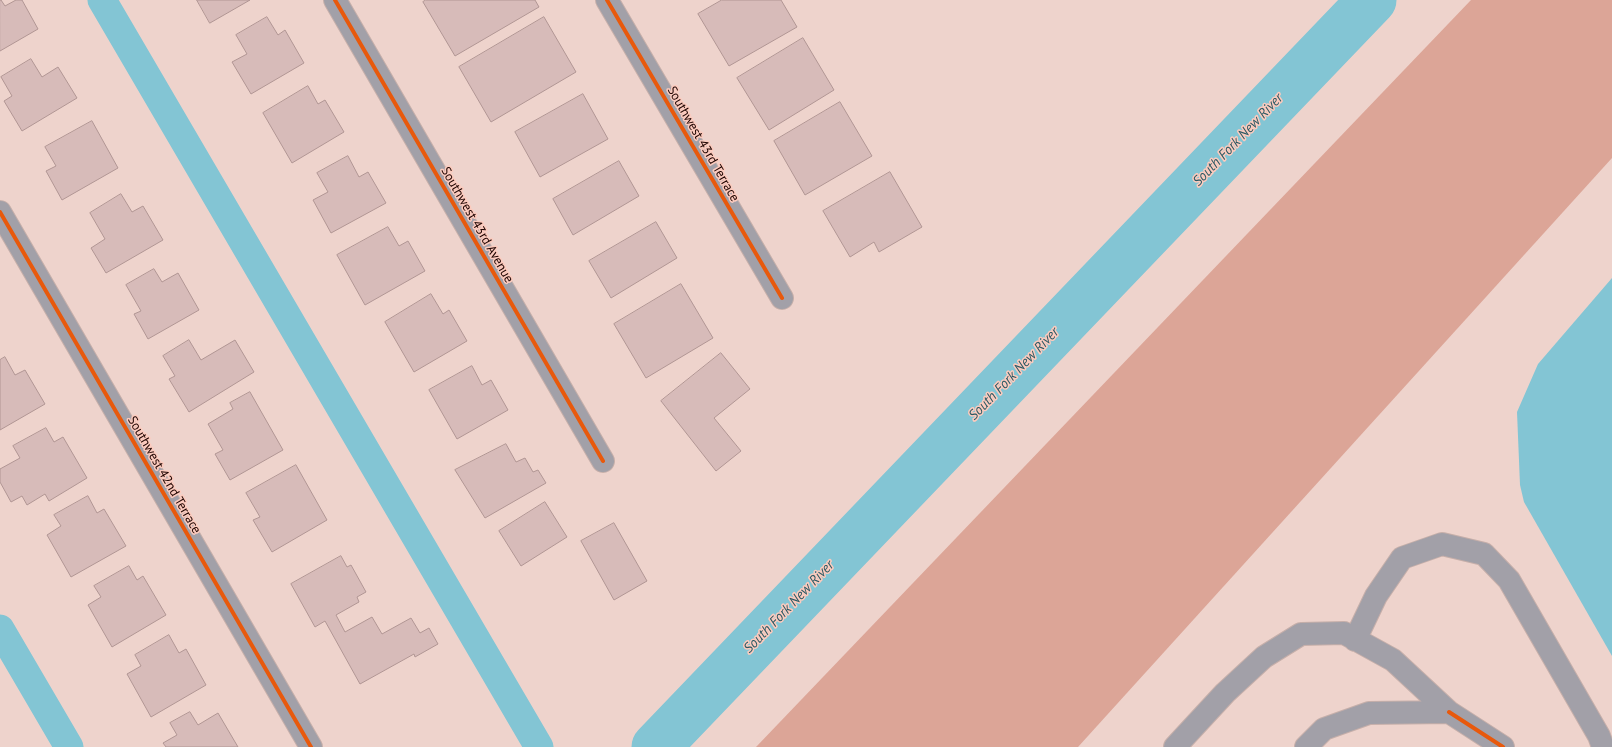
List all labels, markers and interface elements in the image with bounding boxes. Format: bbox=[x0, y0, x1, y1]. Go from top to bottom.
street label: Southwest 43rd Terrace bbox=[664, 84, 742, 204]
water label: South Fork New River bbox=[1189, 90, 1287, 190]
street label: Southwest 43rd Avenue bbox=[437, 164, 517, 286]
water label: South Fork New River bbox=[965, 324, 1063, 424]
street label: Southwest 42nd Terrace bbox=[124, 413, 204, 537]
water label: South Fork New River bbox=[740, 557, 838, 657]

